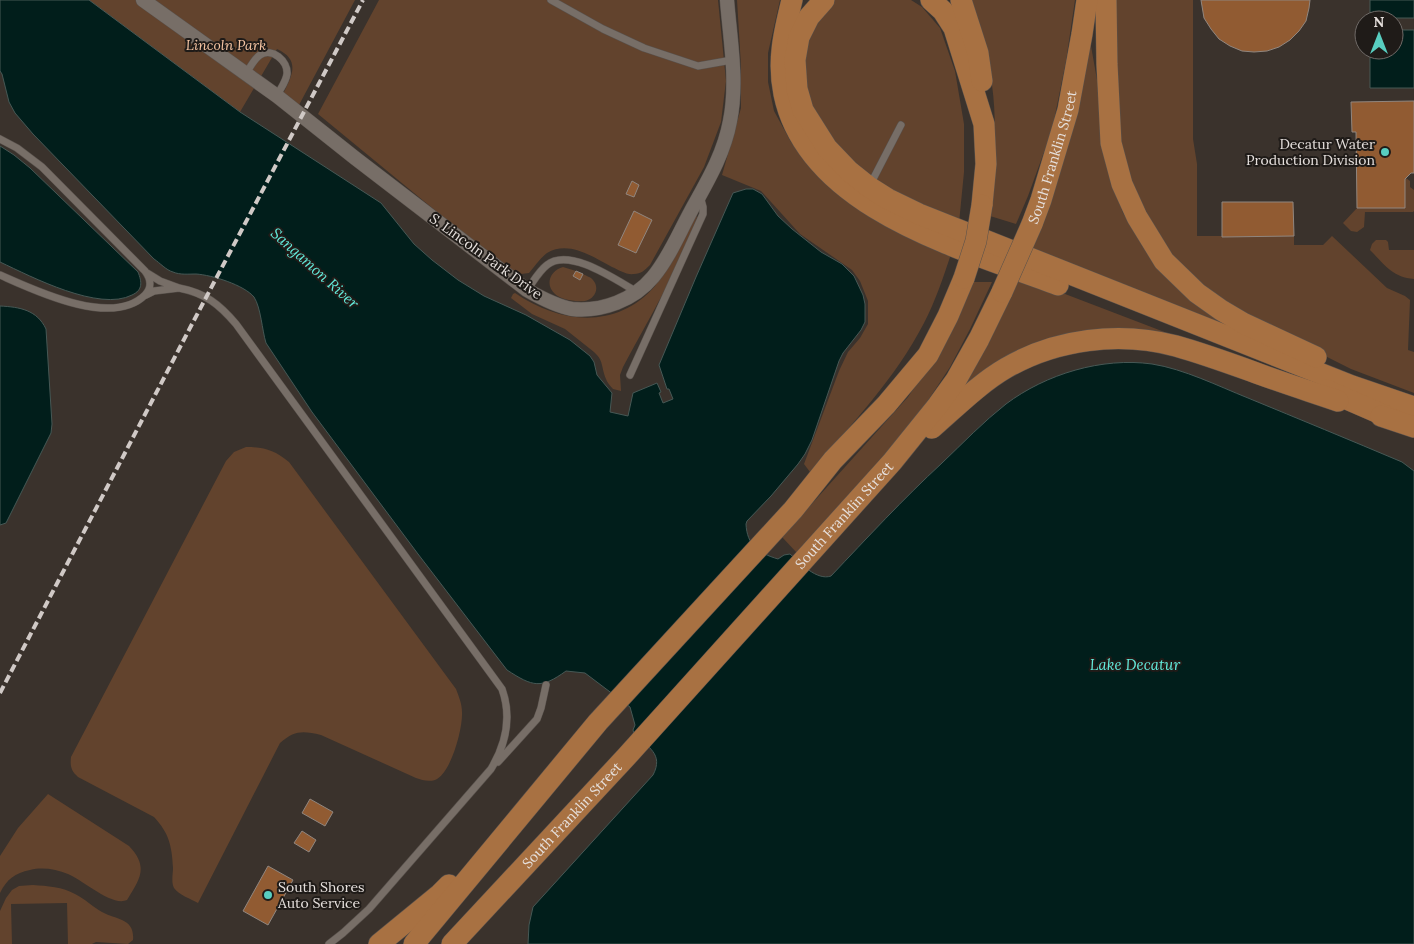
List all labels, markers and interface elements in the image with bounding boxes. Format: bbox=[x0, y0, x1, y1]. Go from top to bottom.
north arrow bbox=[1354, 10, 1404, 60]
text: N bbox=[1374, 13, 1385, 31]
park label: Lincoln Park bbox=[186, 36, 266, 54]
street label: South Franklin Street bbox=[1024, 88, 1081, 226]
place label: Decatur Water Production Division bbox=[1246, 135, 1375, 169]
marker: Decatur Water Production Division bbox=[1379, 146, 1391, 158]
street label: S. Lincoln Park Drive bbox=[426, 209, 546, 303]
water label: Sangamon River bbox=[267, 223, 363, 313]
street label: South Franklin Street bbox=[791, 457, 897, 573]
water label: Lake Decatur bbox=[1090, 655, 1180, 674]
street label: South Franklin Street bbox=[518, 758, 626, 872]
place label: South Shores Auto Service bbox=[277, 878, 365, 912]
marker: South Shores Auto Service bbox=[262, 889, 274, 901]

